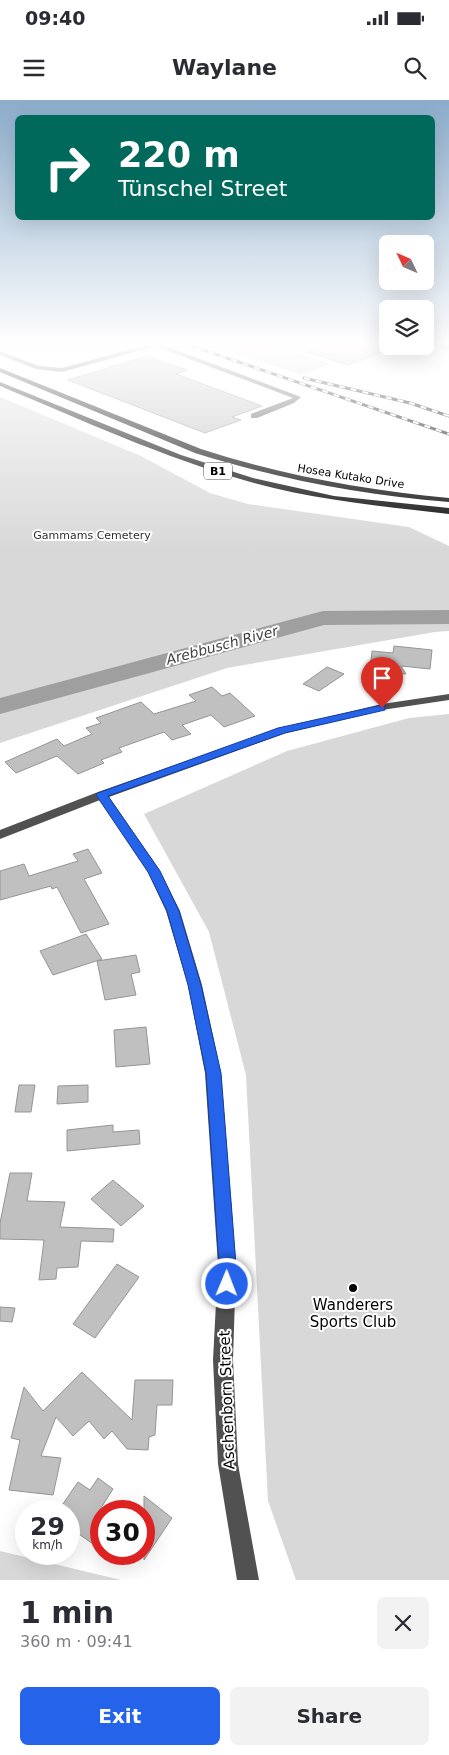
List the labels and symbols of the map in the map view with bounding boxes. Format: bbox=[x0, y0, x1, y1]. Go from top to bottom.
north arrow bbox=[379, 235, 434, 290]
road number: B1 bbox=[204, 462, 232, 480]
street label: Hosea Kutako Drive bbox=[297, 462, 405, 491]
park label: Gammams Cemetery bbox=[33, 529, 151, 542]
water label: Arebbusch River bbox=[163, 622, 281, 668]
pin bbox=[361, 657, 403, 708]
position arrow bbox=[200, 1257, 252, 1309]
marker: Wanderers Sports Club bbox=[347, 1282, 359, 1294]
place label: Wanderers Sports Club bbox=[310, 1296, 396, 1331]
street label: Aschenborn Street bbox=[216, 1330, 238, 1470]
speed limit sign: 30 bbox=[90, 1500, 155, 1565]

